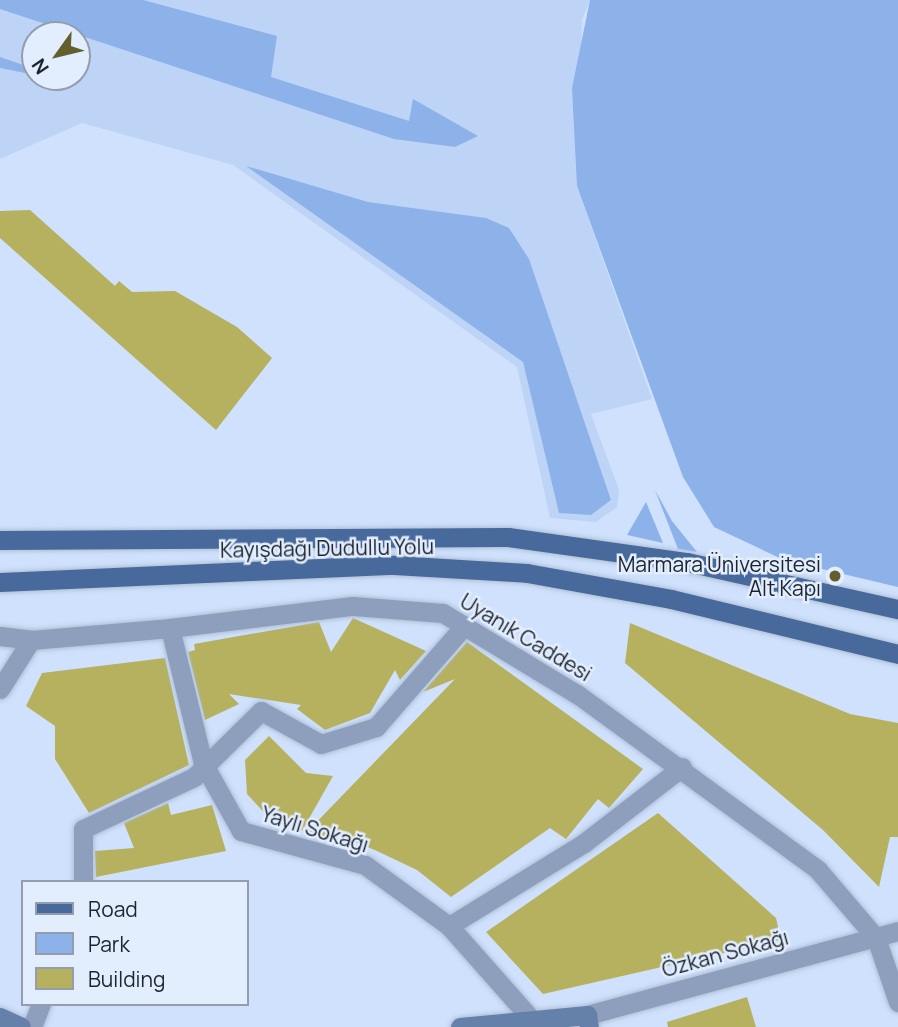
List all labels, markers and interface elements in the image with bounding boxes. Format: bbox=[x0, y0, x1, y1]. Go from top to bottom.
north arrow bbox=[21, 21, 91, 91]
text: N bbox=[26, 54, 55, 80]
street label: Kayışdağı Dudullu Yolu bbox=[220, 534, 434, 562]
place label: Marmara Üniversitesi Alt Kapı bbox=[618, 551, 821, 601]
marker: Marmara Üniversitesi Alt Kapı bbox=[827, 568, 843, 584]
street label: Uyanık Caddesi bbox=[456, 588, 596, 686]
street label: Yaylı Sokağı bbox=[258, 801, 372, 857]
legend bbox=[21, 880, 248, 1006]
text: Road bbox=[88, 895, 138, 923]
street label: Özkan Sokağı bbox=[659, 924, 791, 982]
text: Park bbox=[88, 930, 130, 958]
text: Building bbox=[88, 965, 165, 993]

